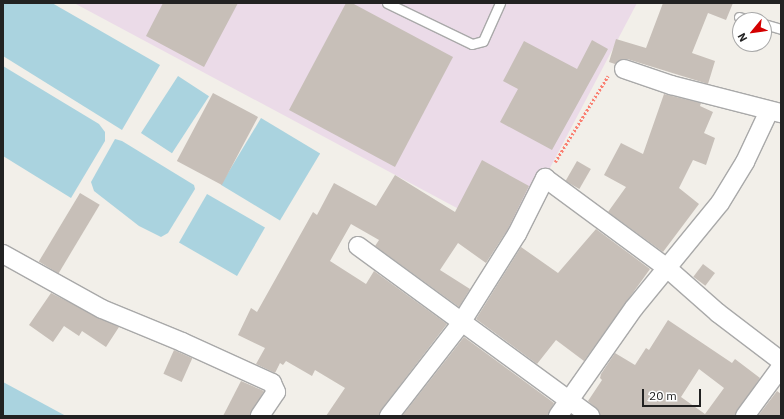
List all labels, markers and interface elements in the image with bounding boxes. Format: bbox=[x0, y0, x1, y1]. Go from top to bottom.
north arrow bbox=[732, 12, 772, 52]
text: N bbox=[734, 30, 750, 44]
scale bar bbox=[644, 381, 703, 407]
text: 20 m bbox=[649, 388, 677, 403]

